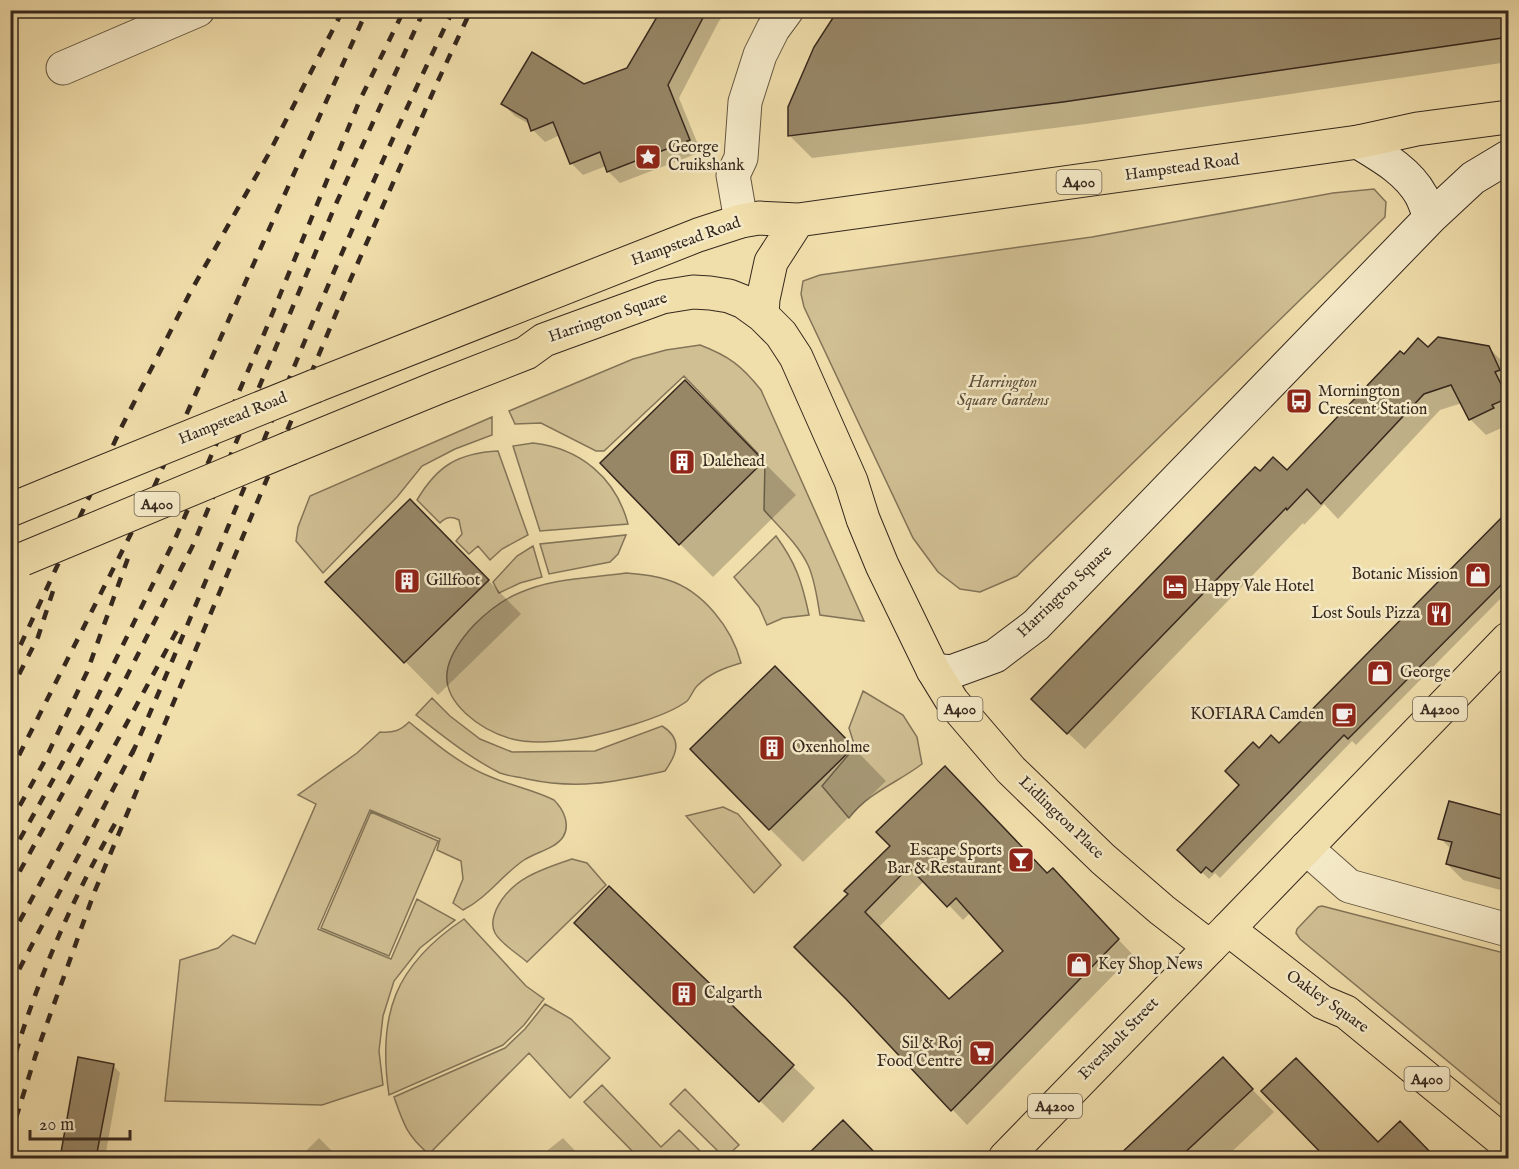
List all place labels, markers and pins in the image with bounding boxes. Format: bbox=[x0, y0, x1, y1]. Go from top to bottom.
place label: George Cruikshank bbox=[668, 138, 745, 176]
place icon: George Cruikshank bbox=[633, 142, 663, 172]
place label: Mornington Crescent Station bbox=[1318, 382, 1428, 420]
bus stop icon: Mornington Crescent Station bbox=[1284, 386, 1314, 416]
building icon: Dalehead bbox=[667, 447, 697, 477]
place label: Dalehead bbox=[702, 452, 765, 472]
shop icon: Botanic Mission bbox=[1463, 560, 1493, 590]
place label: Botanic Mission bbox=[1351, 565, 1458, 585]
building icon: Gillfoot bbox=[392, 566, 422, 596]
place label: Gillfoot bbox=[426, 571, 481, 591]
hotel icon: Happy Vale Hotel bbox=[1160, 572, 1190, 602]
place label: Happy Vale Hotel bbox=[1194, 577, 1315, 597]
restaurant icon: Lost Souls Pizza bbox=[1424, 599, 1454, 629]
place label: Lost Souls Pizza bbox=[1311, 604, 1420, 624]
shop icon: George bbox=[1365, 658, 1395, 688]
place label: George bbox=[1400, 663, 1451, 683]
cafe icon: KOFIARA Camden bbox=[1329, 700, 1359, 730]
place label: KOFIARA Camden bbox=[1190, 705, 1324, 725]
building icon: Oxenholme bbox=[757, 733, 787, 763]
place label: Oxenholme bbox=[792, 738, 870, 758]
place label: Escape Sports Bar & Restaurant bbox=[887, 841, 1003, 879]
bar icon: Escape Sports Bar & Restaurant bbox=[1006, 845, 1036, 875]
shop icon: Key Shop News bbox=[1064, 950, 1094, 980]
place label: Key Shop News bbox=[1098, 955, 1203, 975]
building icon: Calgarth bbox=[669, 979, 699, 1009]
place label: Calgarth bbox=[704, 984, 763, 1004]
place label: Sil & Roj Food Centre bbox=[877, 1034, 962, 1072]
supermarket icon: Sil & Roj Food Centre bbox=[967, 1038, 997, 1068]

